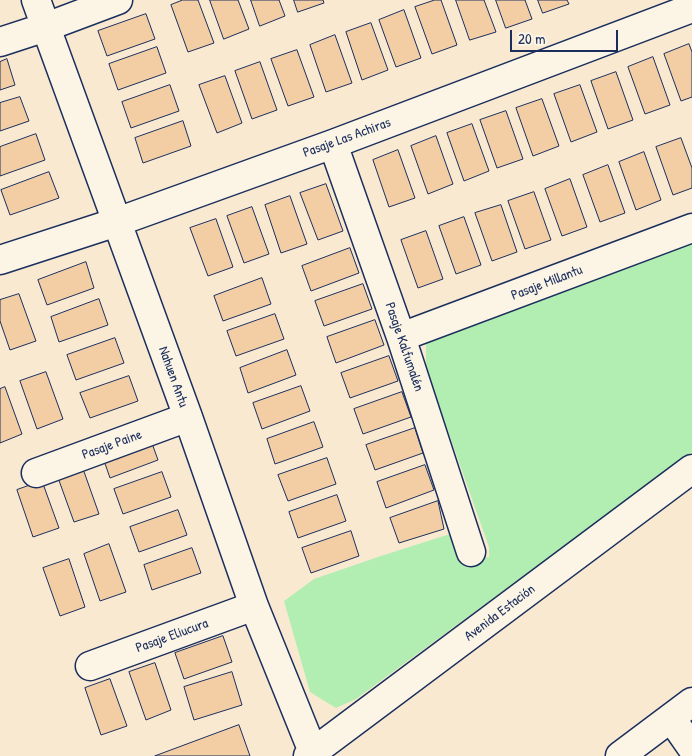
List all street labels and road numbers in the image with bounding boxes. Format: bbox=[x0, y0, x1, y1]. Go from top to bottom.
street label: Pasaje Las Achiras bbox=[301, 114, 393, 162]
street label: Pasaje Millantu bbox=[509, 262, 585, 304]
street label: Pasaje Kalfumalén bbox=[381, 300, 427, 394]
street label: Nahuen Antu bbox=[154, 344, 192, 410]
street label: Pasaje Paine bbox=[80, 426, 144, 464]
street label: Avenida Estación bbox=[461, 581, 539, 645]
street label: Pasaje Eliucura bbox=[134, 615, 210, 657]

